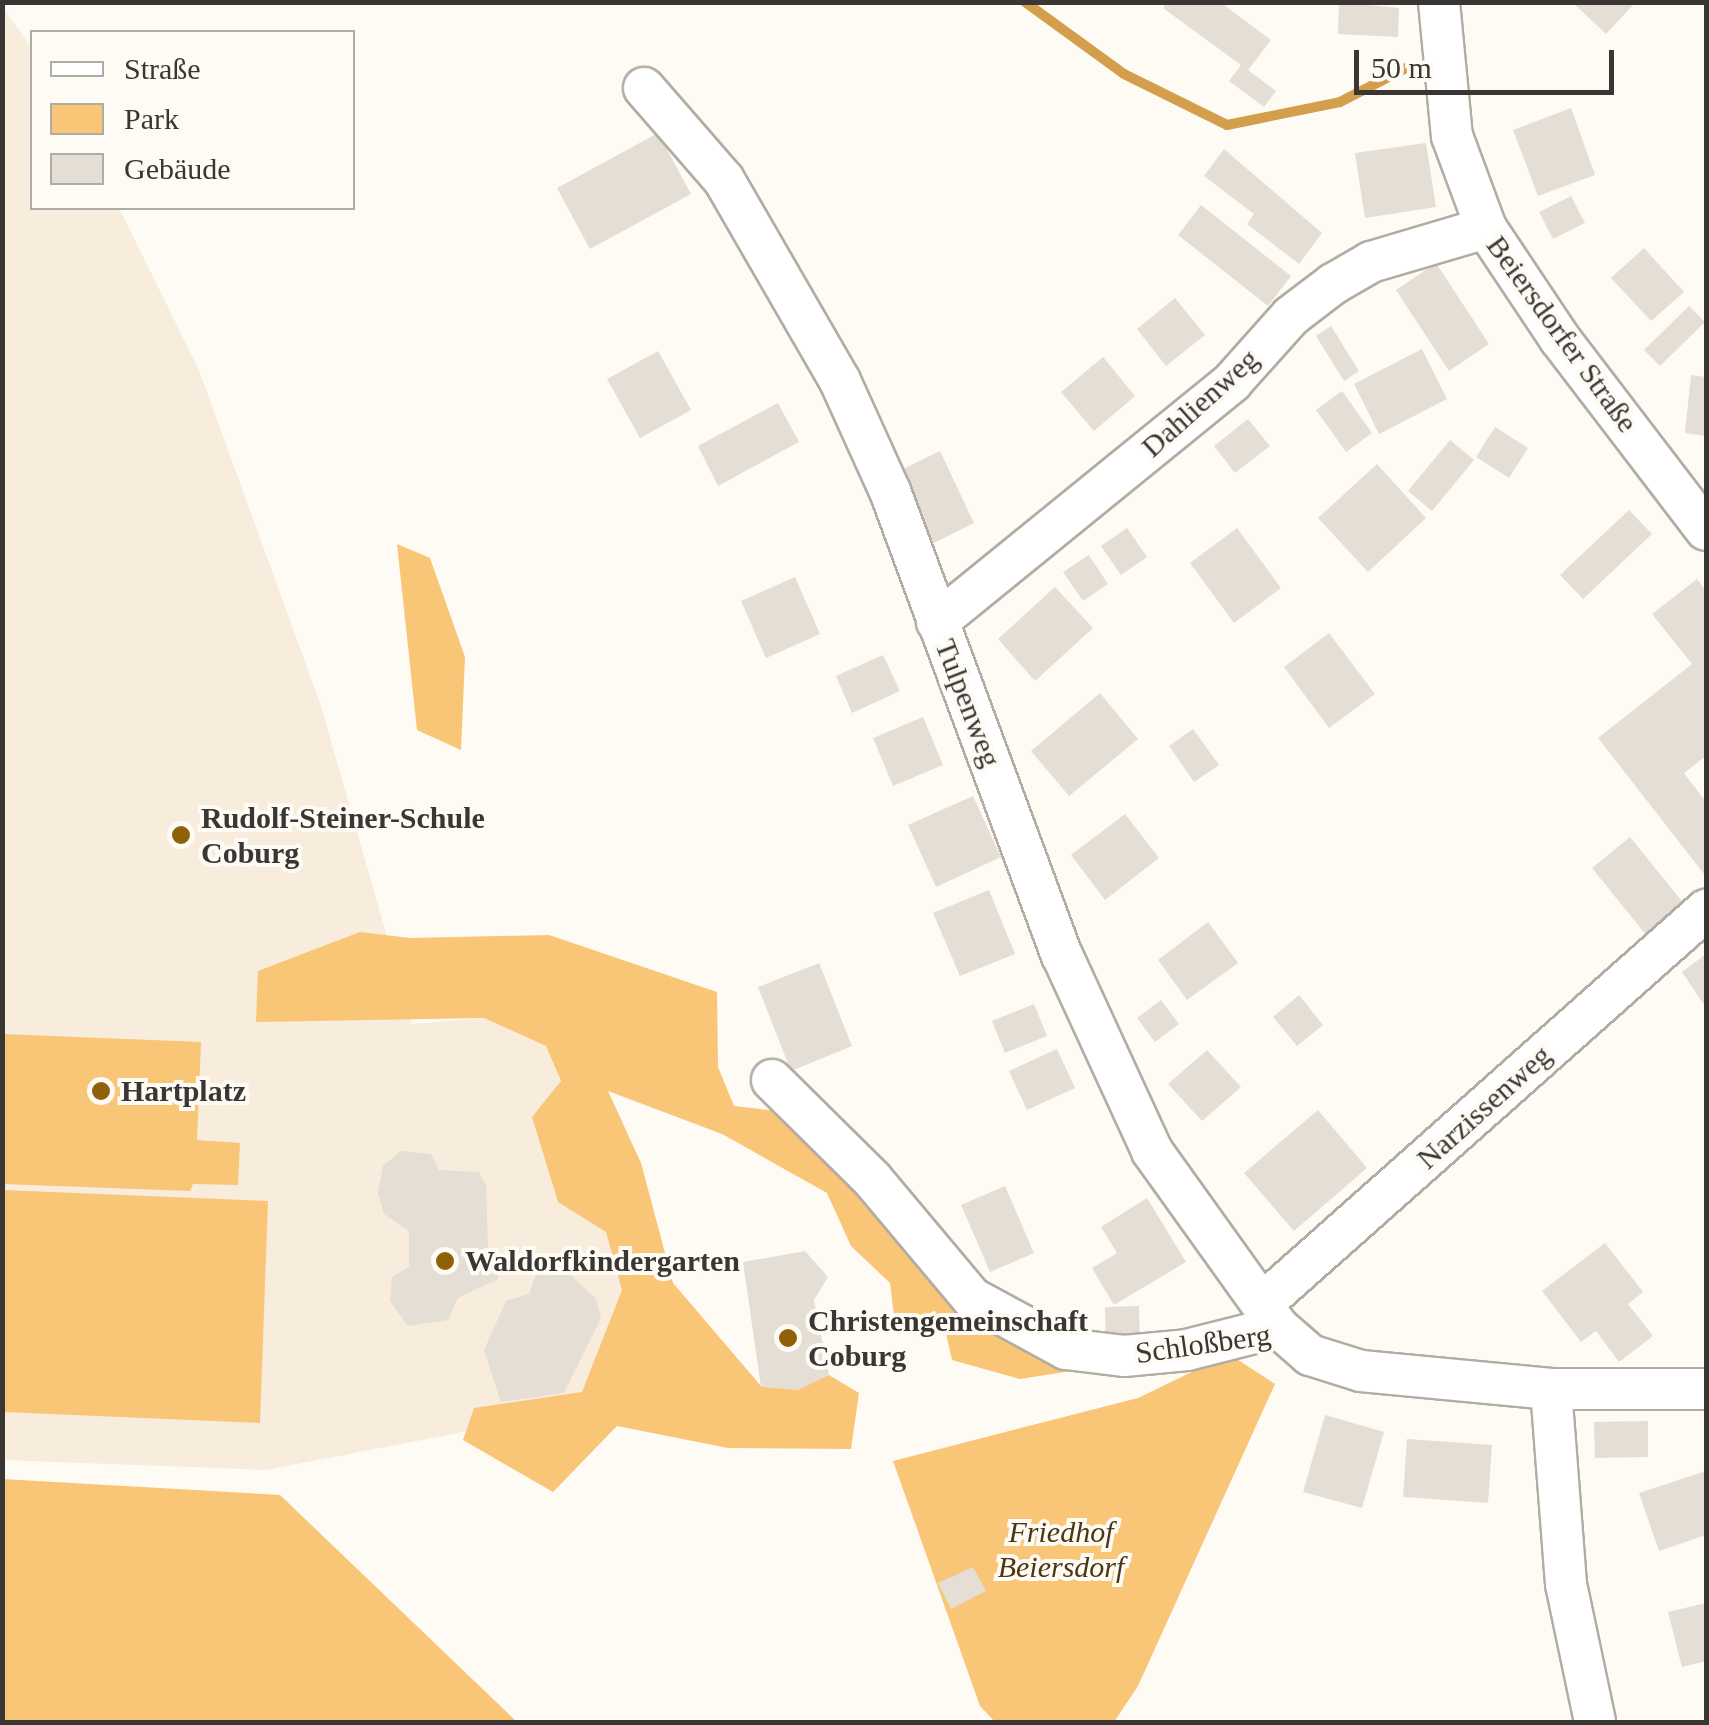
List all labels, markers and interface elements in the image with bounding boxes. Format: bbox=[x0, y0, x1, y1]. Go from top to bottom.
legend bbox=[30, 30, 355, 210]
scale bar bbox=[1359, 30, 1619, 92]
text: 50 m bbox=[1371, 51, 1432, 84]
text: Straße bbox=[124, 52, 201, 85]
text: Park bbox=[124, 102, 179, 135]
text: Gebäude bbox=[124, 152, 231, 185]
street label: Beiersdorfer Straße bbox=[1479, 229, 1645, 439]
street label: Dahlienweg bbox=[1134, 341, 1266, 465]
street label: Tulpenweg bbox=[927, 634, 1009, 772]
place label: Rudolf-Steiner-Schule Coburg bbox=[201, 800, 485, 870]
marker: Rudolf-Steiner-Schule Coburg bbox=[170, 824, 192, 846]
street label: Narzissenweg bbox=[1409, 1037, 1559, 1177]
place label: Hartplatz bbox=[121, 1073, 246, 1109]
marker: Hartplatz bbox=[90, 1080, 112, 1102]
place label: Waldorfkindergarten bbox=[465, 1243, 740, 1279]
marker: Waldorfkindergarten bbox=[434, 1250, 456, 1272]
place label: Christengemeinschaft Coburg bbox=[808, 1303, 1088, 1374]
street label: Schloßberg bbox=[1133, 1317, 1273, 1371]
marker: Christengemeinschaft Coburg bbox=[777, 1327, 799, 1349]
park label: Friedhof Beiersdorf bbox=[998, 1514, 1124, 1584]

